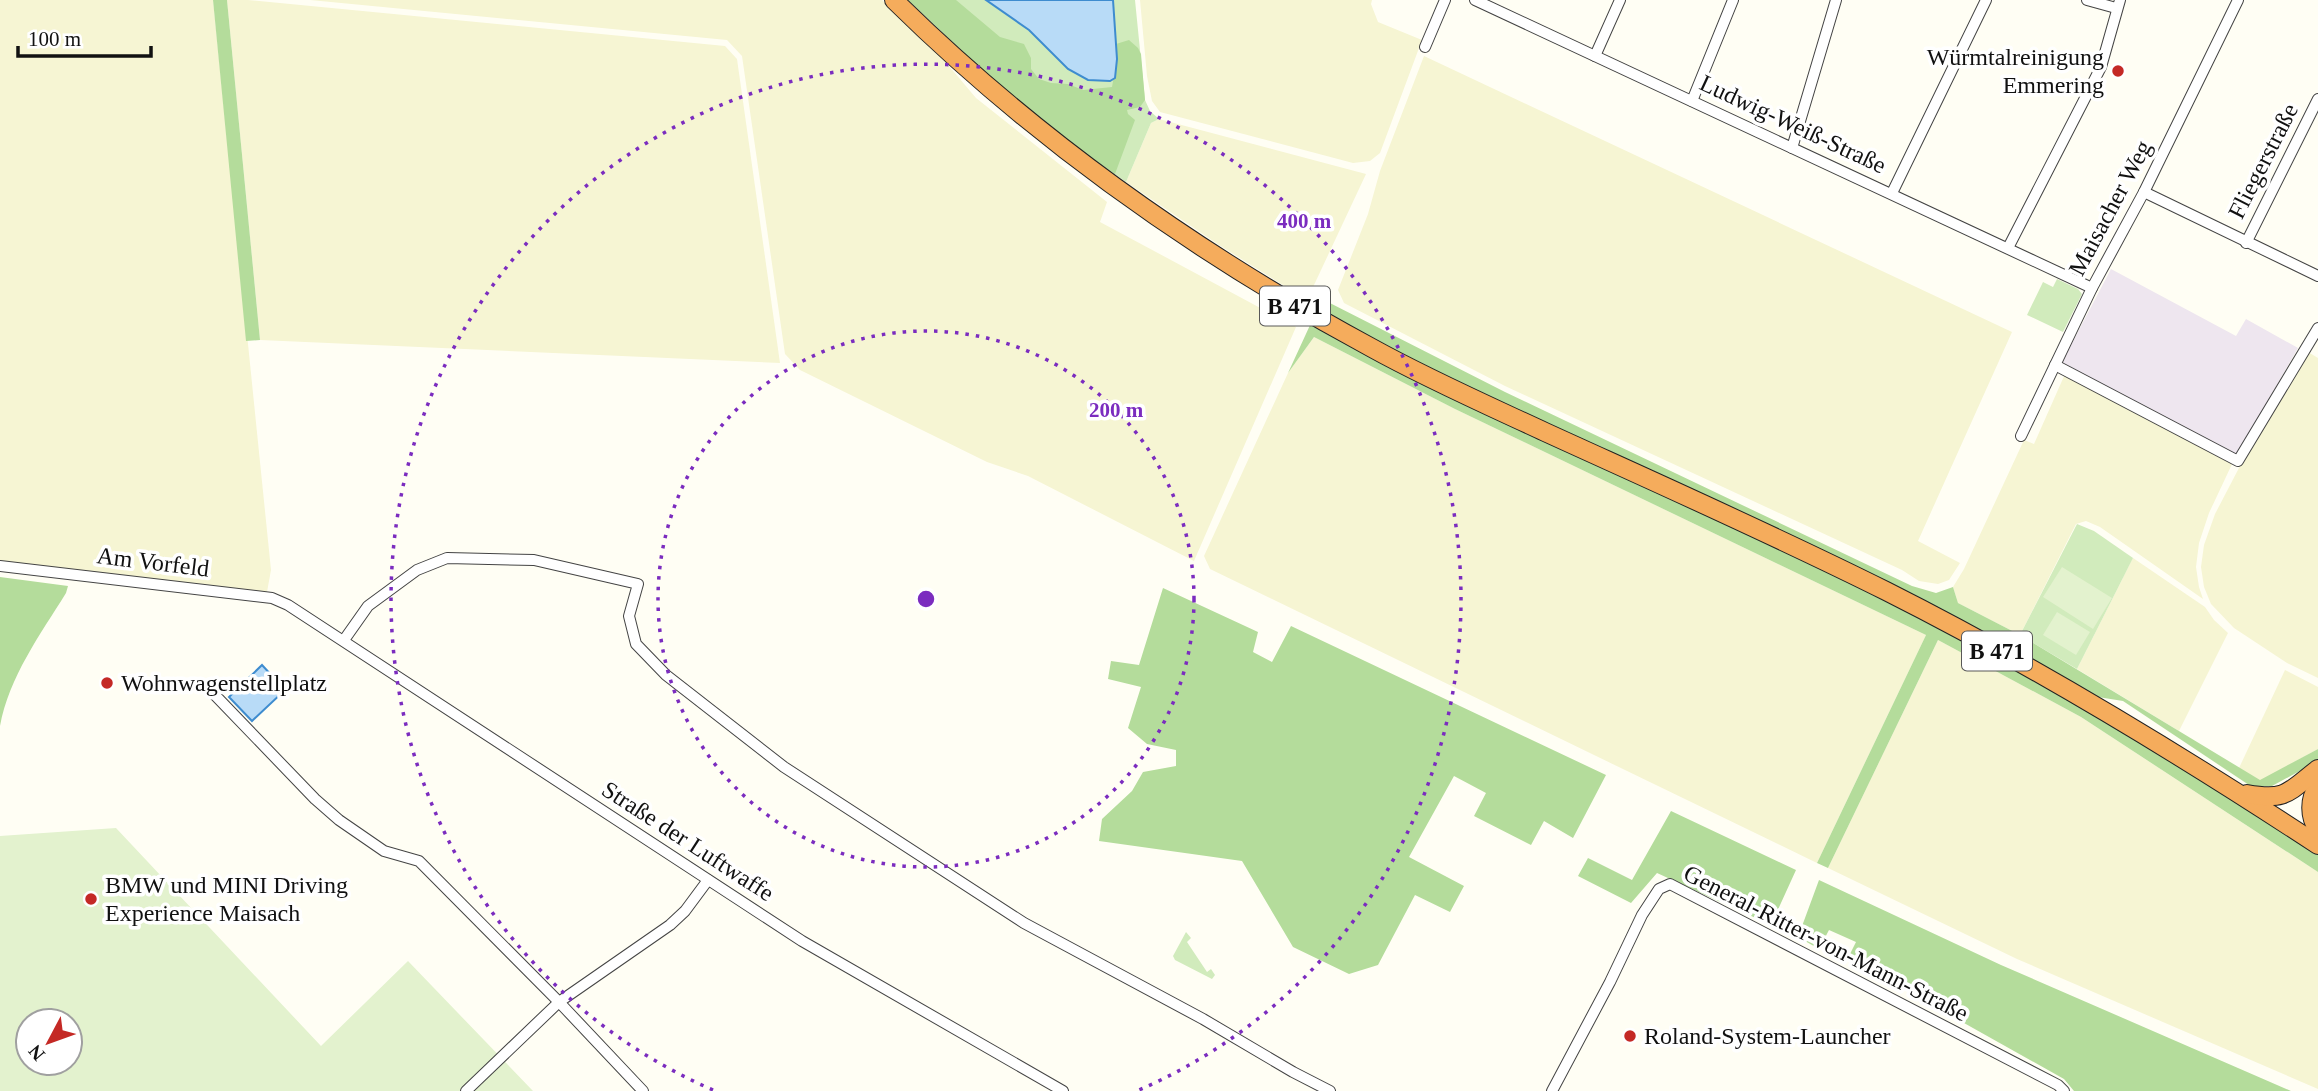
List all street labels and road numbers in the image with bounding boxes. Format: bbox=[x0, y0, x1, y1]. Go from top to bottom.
street label: Ludwig-Weiß-Straße bbox=[1696, 70, 1890, 178]
street label: Fliegerstraße bbox=[2223, 99, 2303, 223]
street label: Maisacher Weg bbox=[2064, 136, 2156, 280]
road number: B 471 bbox=[1260, 286, 1330, 326]
street label: Am Vorfeld bbox=[95, 542, 211, 582]
road number: B 471 bbox=[1962, 632, 2032, 670]
street label: Straße der Luftwaffe bbox=[597, 776, 779, 906]
street label: General-Ritter-von-Mann-Straße bbox=[1680, 860, 1972, 1026]

